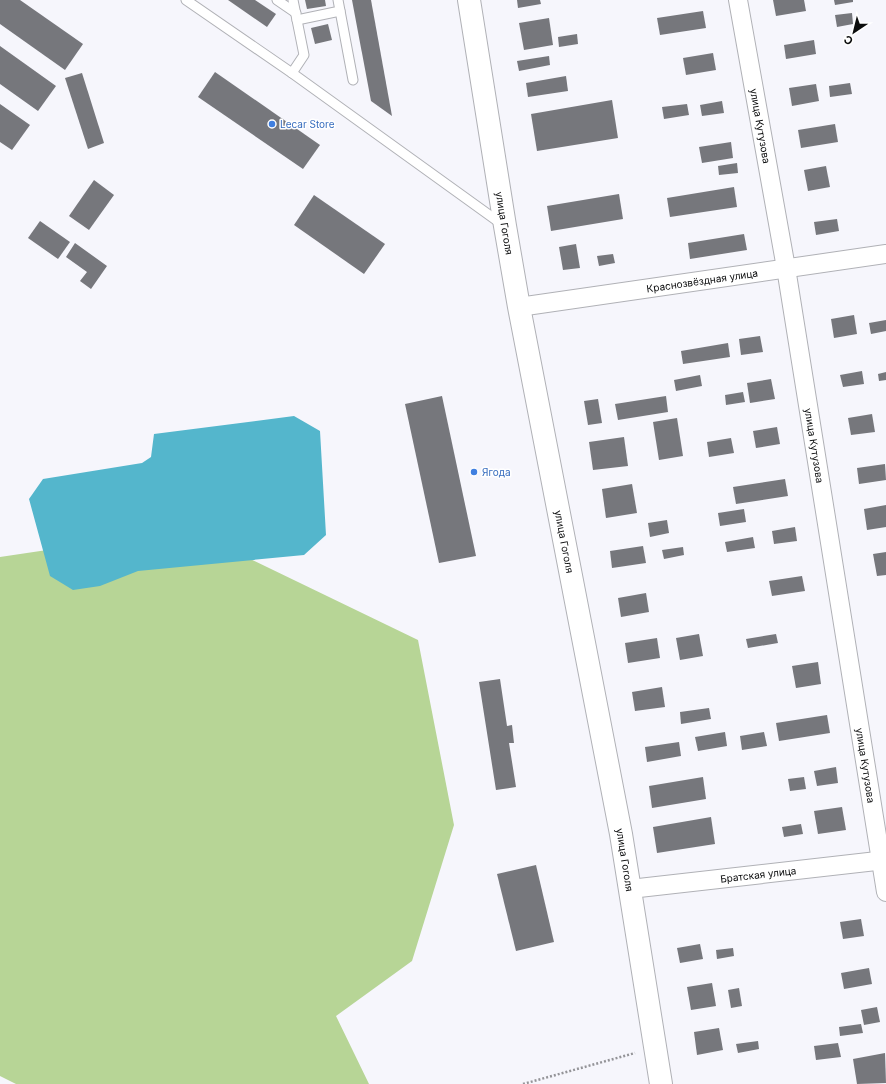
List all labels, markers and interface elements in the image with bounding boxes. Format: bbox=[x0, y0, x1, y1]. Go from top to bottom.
north arrow bbox=[834, 12, 874, 52]
text: С bbox=[841, 32, 856, 48]
street label: улица Кутузова bbox=[748, 88, 773, 164]
place label: Lecar Store bbox=[280, 118, 335, 130]
marker: Lecar Store bbox=[267, 119, 277, 129]
street label: улица Гоголя bbox=[494, 191, 516, 256]
street label: Краснозвёздная улица bbox=[646, 267, 759, 295]
street label: улица Кутузова bbox=[803, 407, 826, 484]
place label: Ягода bbox=[482, 466, 511, 478]
marker: Ягода bbox=[469, 467, 479, 477]
street label: улица Гоголя bbox=[552, 509, 576, 574]
street label: улица Кутузова bbox=[854, 727, 878, 804]
street label: улица Гоголя bbox=[614, 827, 636, 892]
street label: Братская улица bbox=[720, 864, 797, 885]

